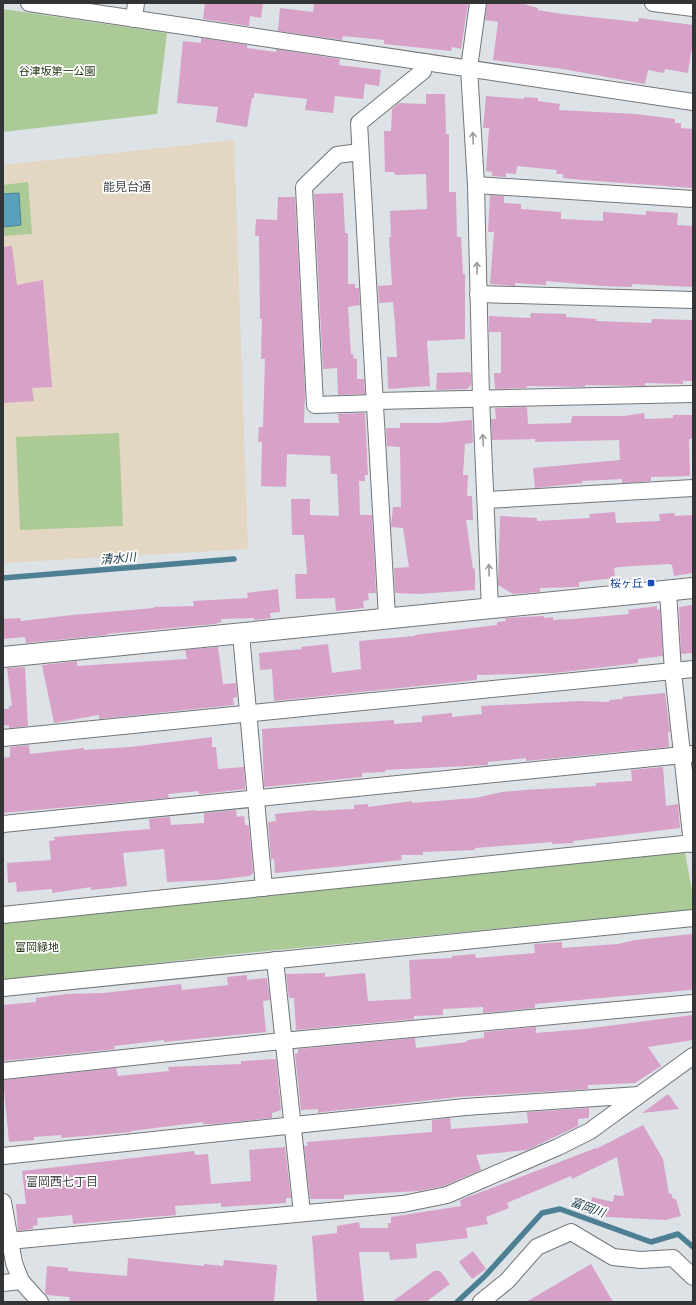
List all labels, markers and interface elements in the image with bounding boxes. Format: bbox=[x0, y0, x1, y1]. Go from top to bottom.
park label: 谷津坂第一公園 bbox=[19, 64, 96, 78]
one-way arrow bbox=[469, 132, 476, 145]
district label: 能見台通 bbox=[103, 179, 151, 194]
one-way arrow bbox=[474, 262, 481, 275]
one-way arrow bbox=[480, 434, 487, 447]
water label: 清水川 bbox=[99, 549, 139, 567]
one-way arrow bbox=[485, 564, 492, 577]
place label: 桜ヶ丘 bbox=[610, 576, 643, 590]
marker: 桜ヶ丘 bbox=[646, 578, 656, 588]
park label: 富岡緑地 bbox=[15, 940, 59, 954]
district label: 富岡西七丁目 bbox=[26, 1174, 98, 1189]
water label: 富岡川 bbox=[569, 1194, 609, 1221]

